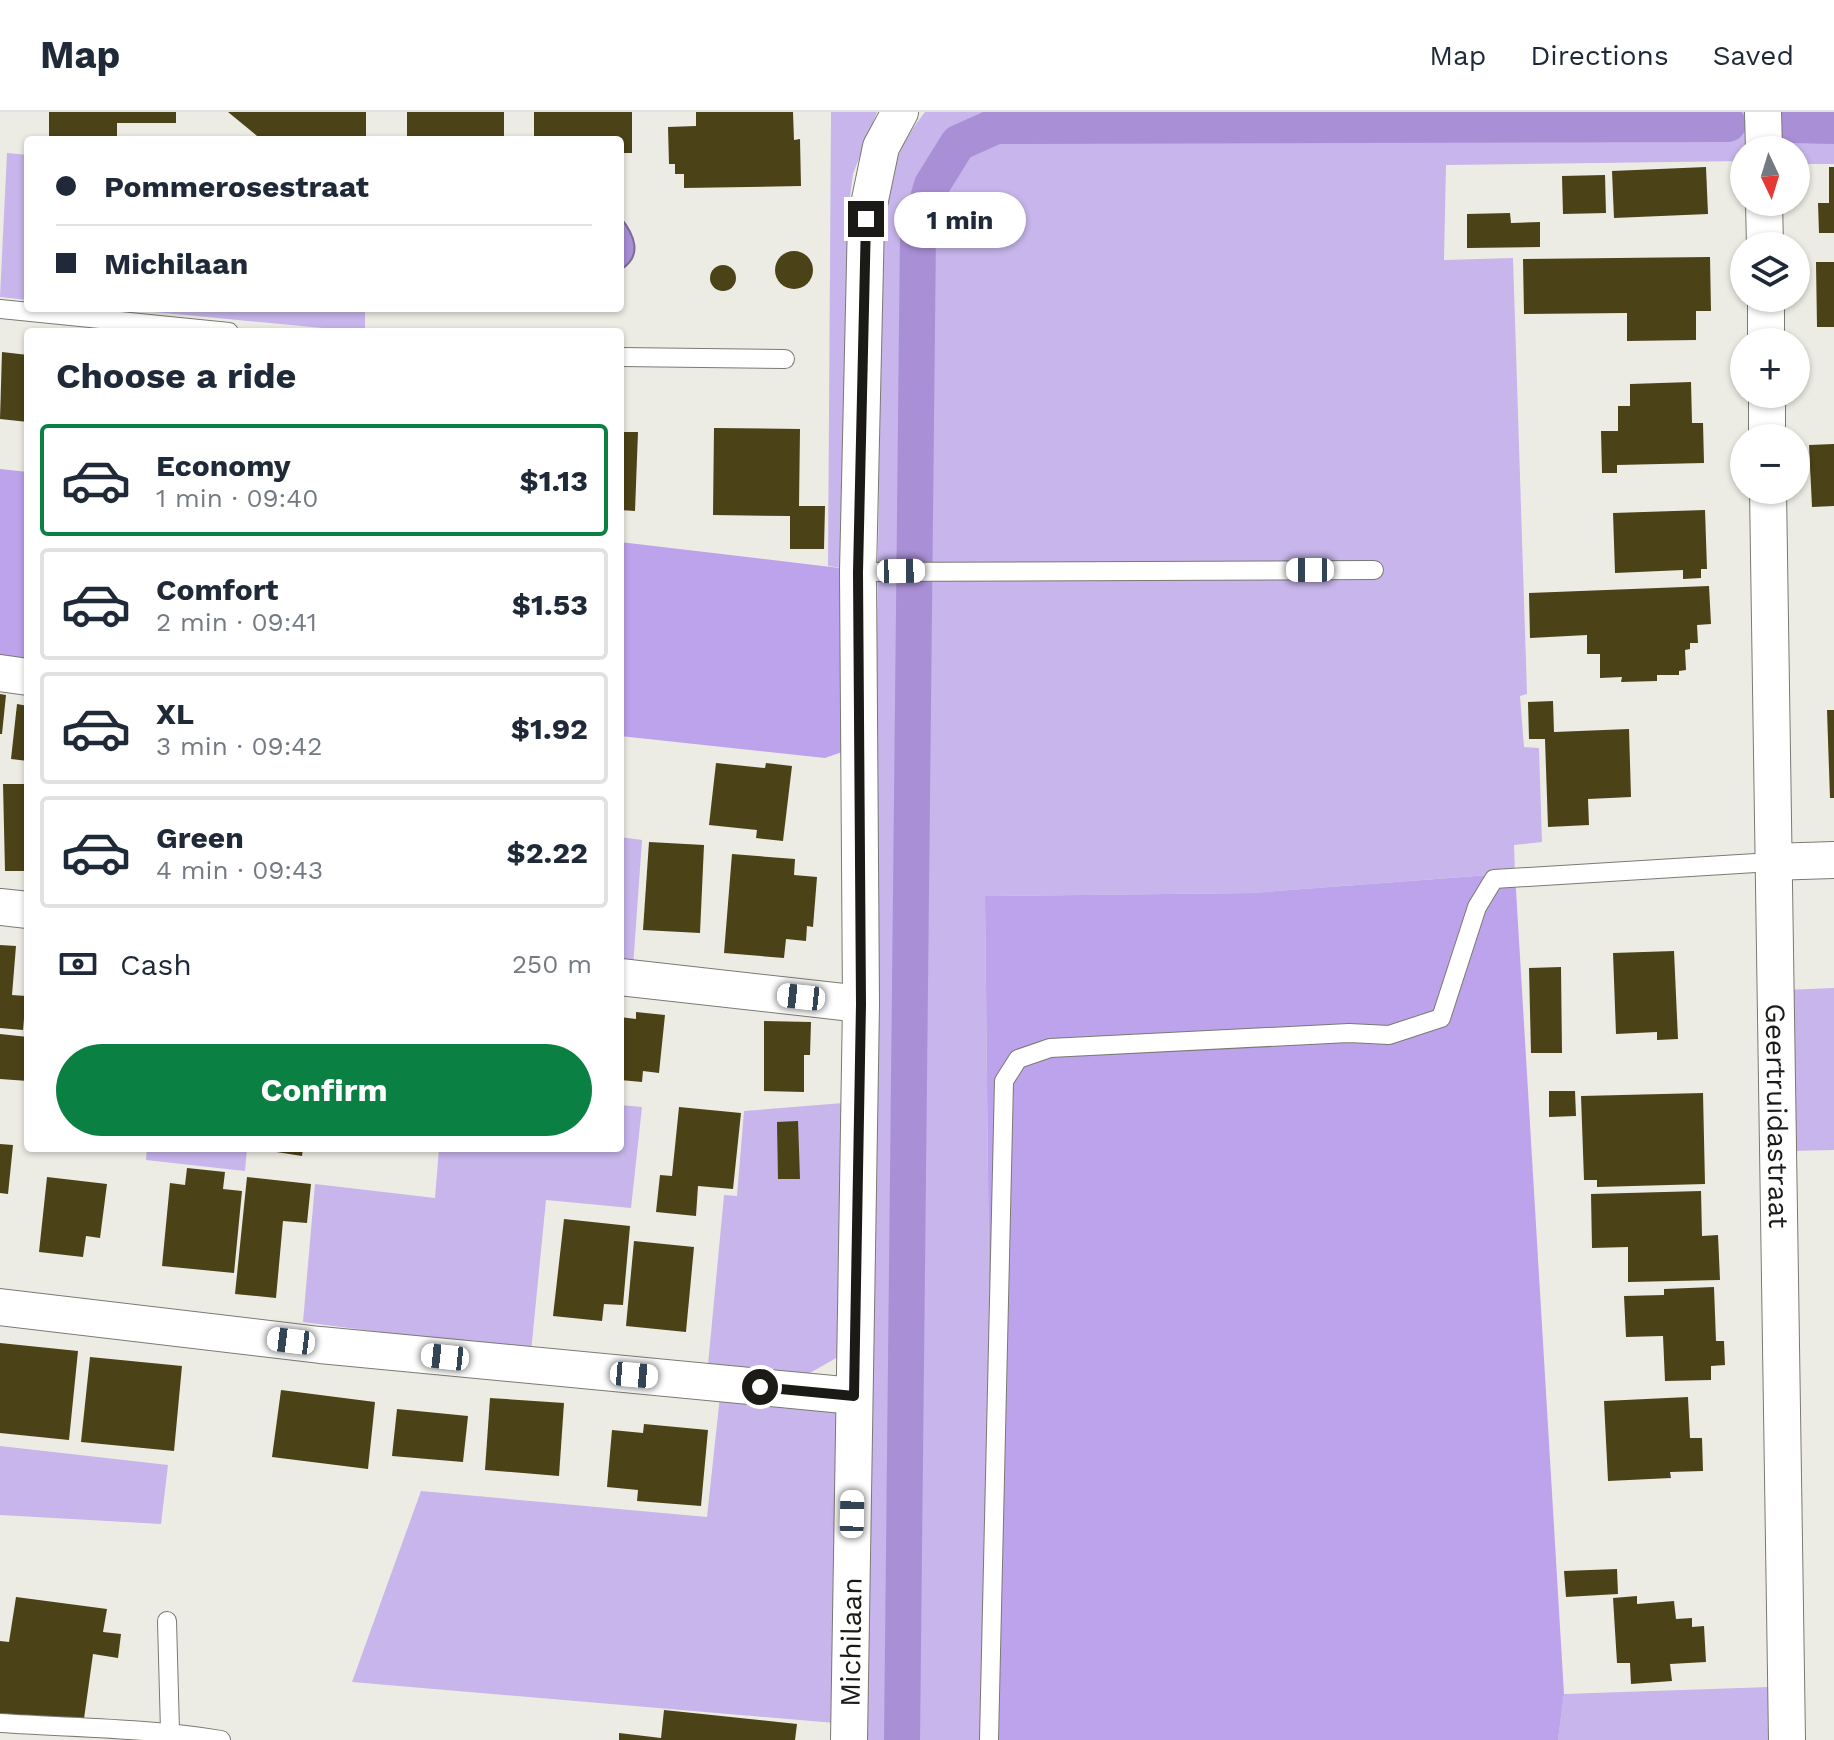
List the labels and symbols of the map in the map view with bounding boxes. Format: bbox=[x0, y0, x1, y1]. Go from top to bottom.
north arrow bbox=[1730, 136, 1810, 216]
callout: 1 min bbox=[894, 191, 1026, 247]
route end bbox=[848, 201, 884, 237]
car bbox=[1286, 558, 1334, 582]
car bbox=[877, 559, 925, 583]
car bbox=[776, 983, 826, 1011]
street label: Geertruidastraat bbox=[1759, 1003, 1796, 1229]
car bbox=[266, 1326, 316, 1356]
car bbox=[420, 1343, 470, 1371]
car bbox=[609, 1361, 659, 1389]
route start bbox=[742, 1369, 778, 1405]
car bbox=[840, 1490, 864, 1538]
street label: Michilaan bbox=[833, 1577, 868, 1707]

